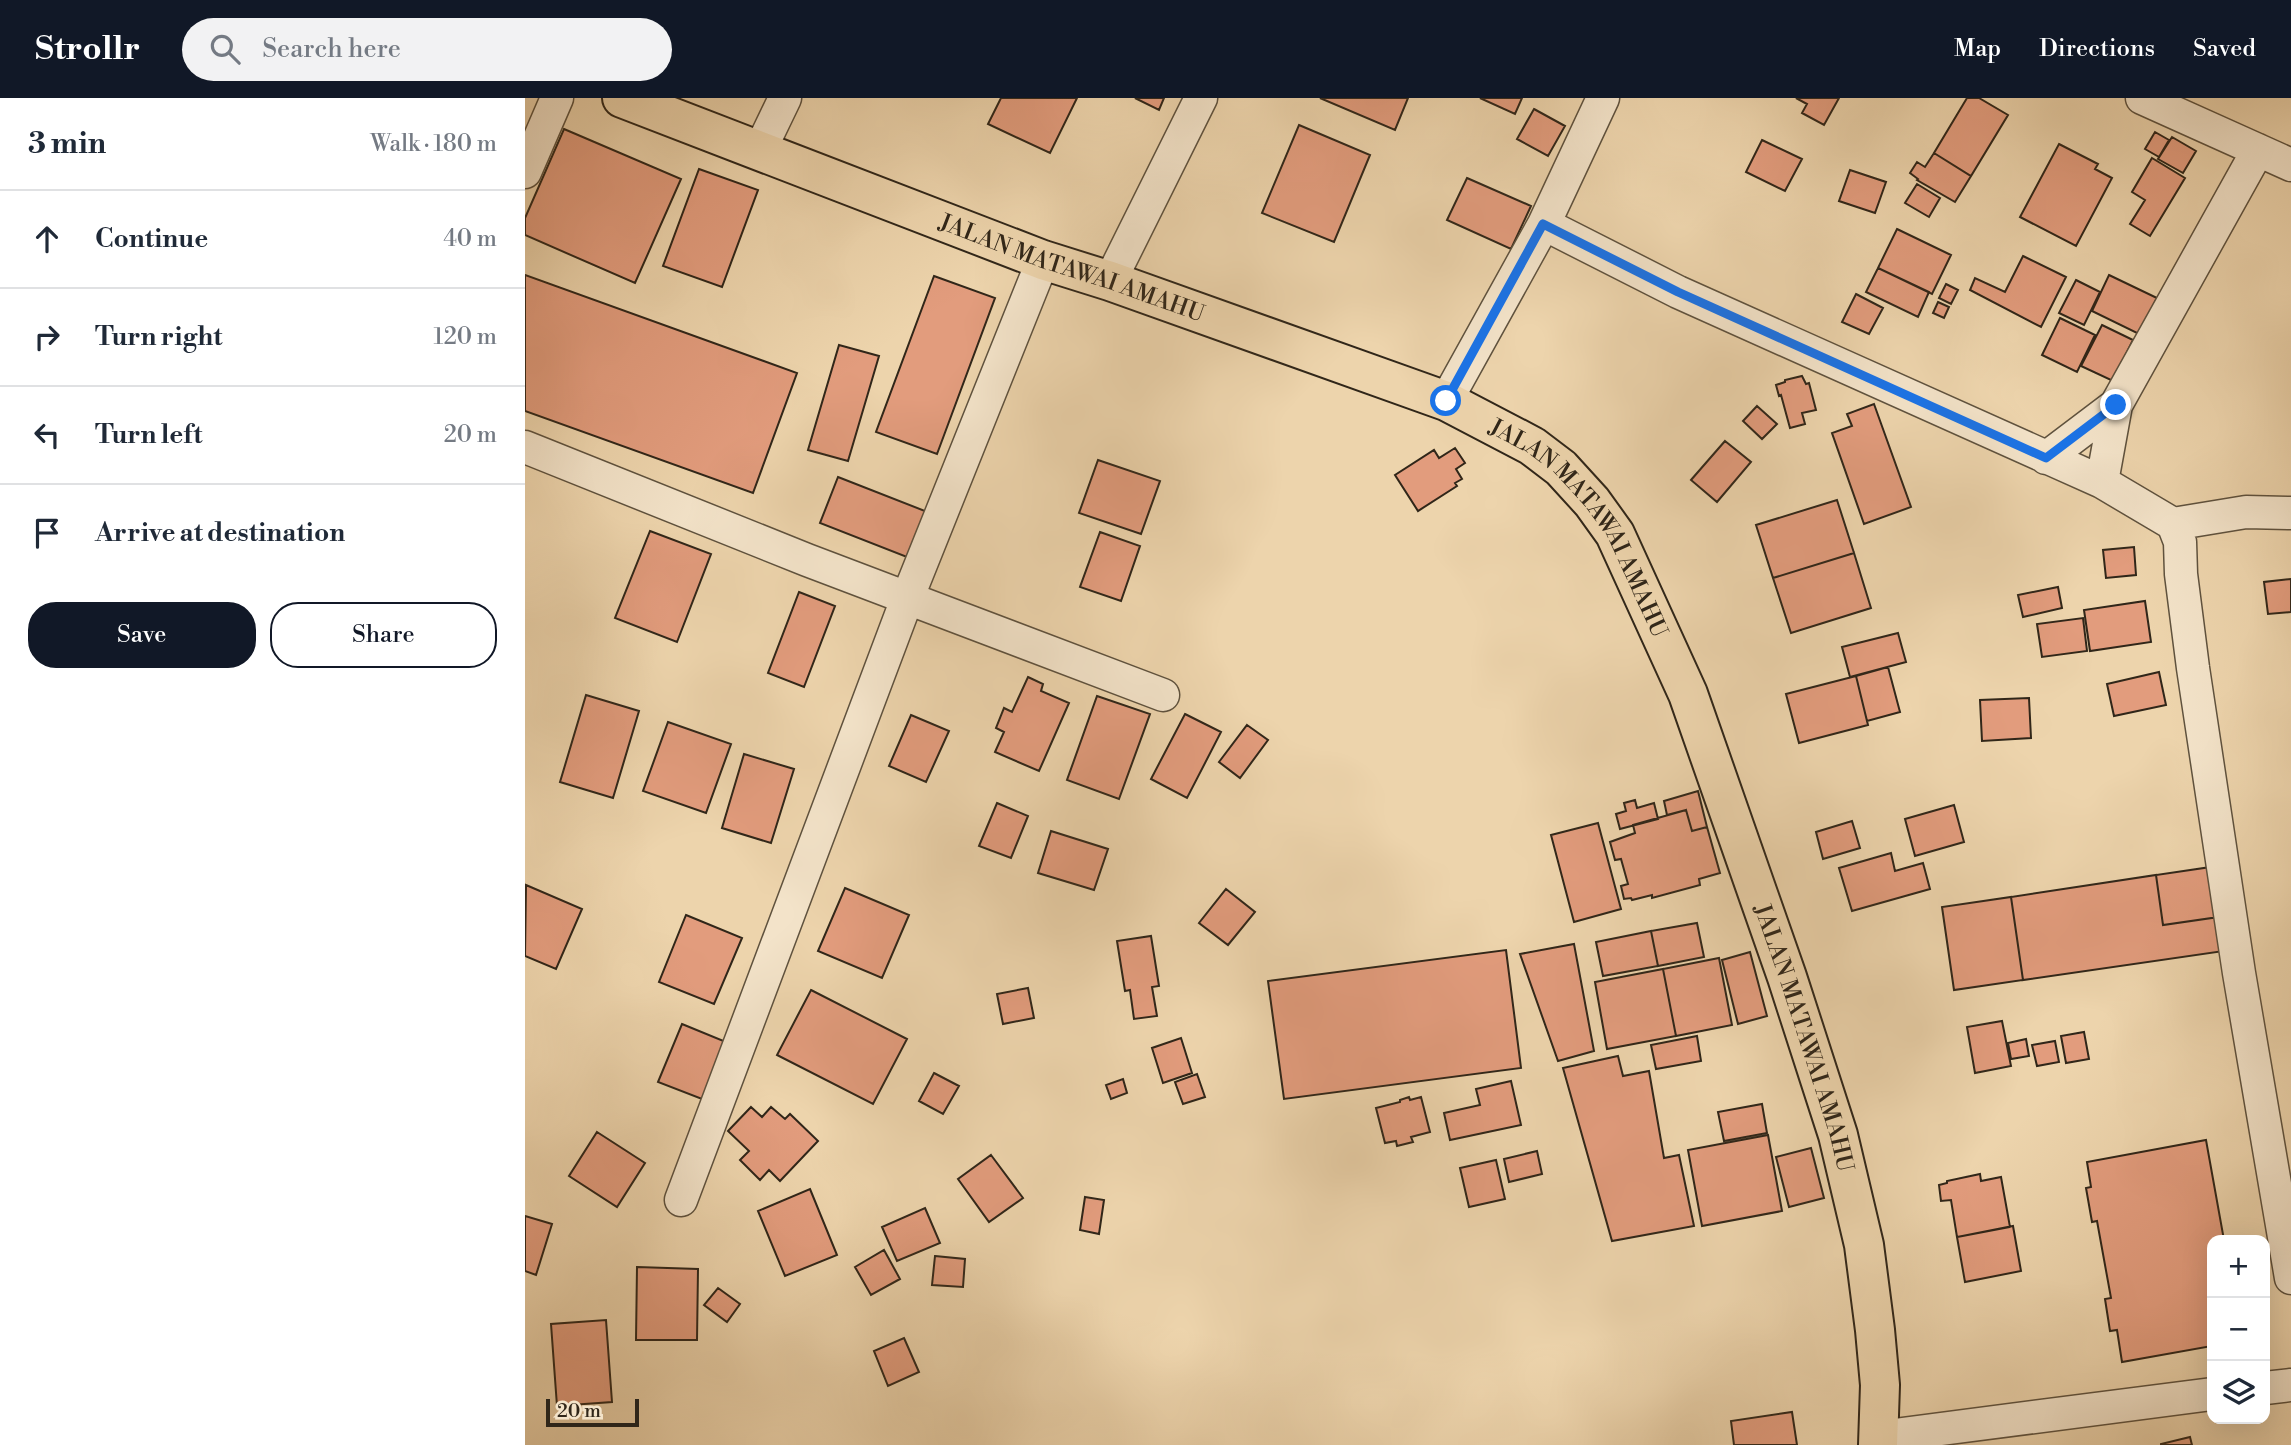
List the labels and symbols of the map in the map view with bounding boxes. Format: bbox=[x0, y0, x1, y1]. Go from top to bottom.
street label: JALAN MATAWAI AMAHU bbox=[934, 208, 1208, 329]
route start bbox=[1430, 385, 1461, 416]
route end bbox=[2100, 389, 2131, 420]
street label: JALAN MATAWAI AMAHU bbox=[1484, 413, 1673, 642]
street label: JALAN MATAWAI AMAHU bbox=[1747, 900, 1859, 1175]
scale bar bbox=[546, 1396, 639, 1428]

